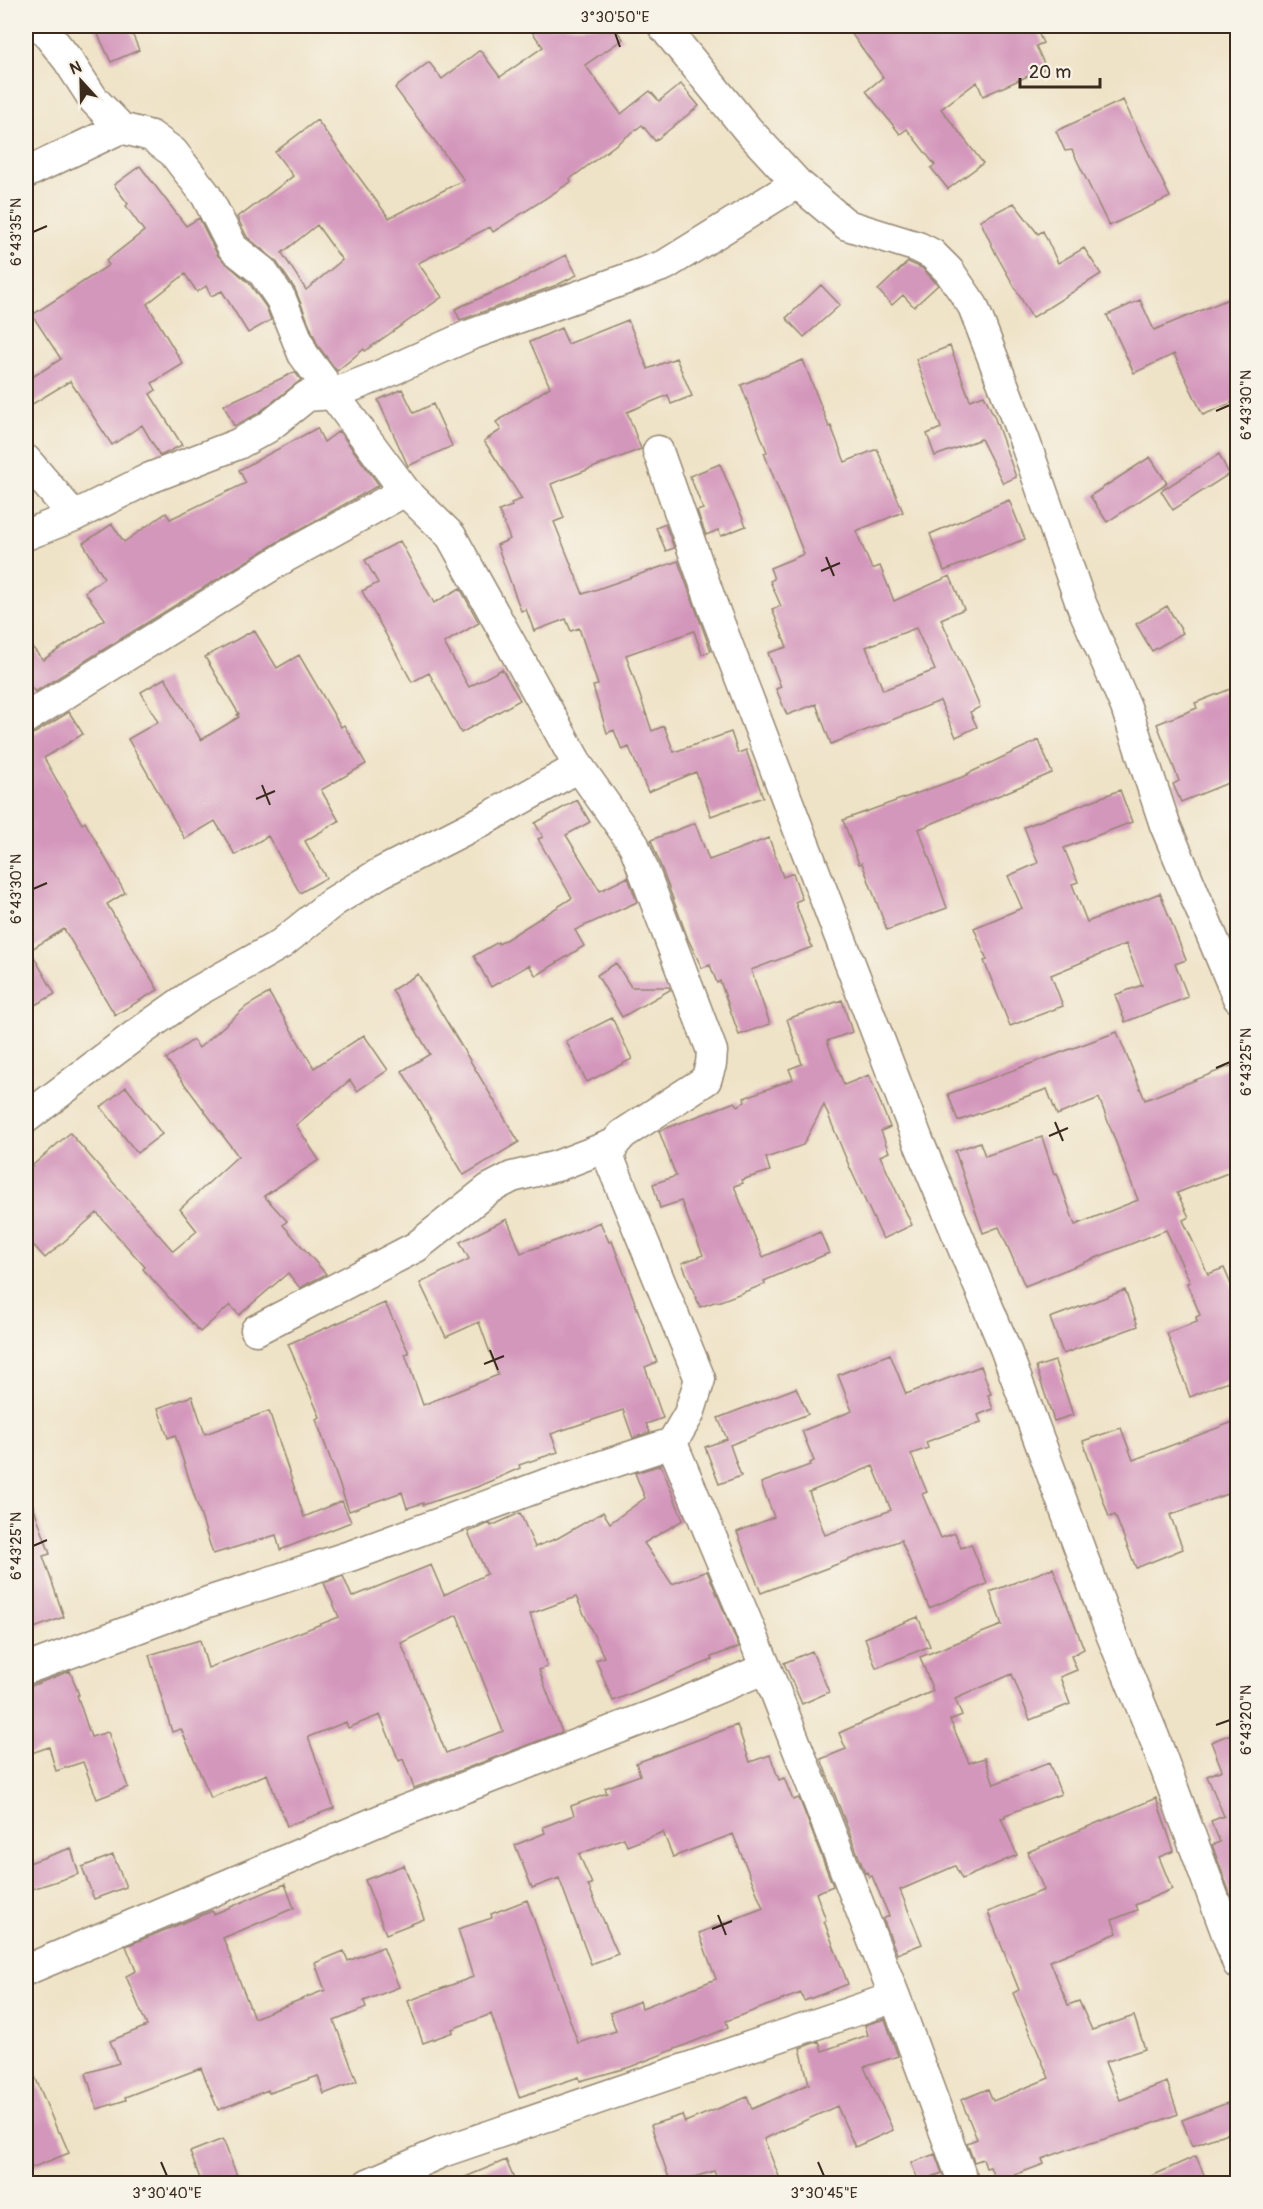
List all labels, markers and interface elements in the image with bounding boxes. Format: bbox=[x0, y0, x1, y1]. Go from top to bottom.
text: 3°30'50"E bbox=[581, 8, 650, 27]
north arrow bbox=[51, 51, 111, 111]
scale bar bbox=[1020, 51, 1100, 89]
text: N bbox=[67, 57, 85, 79]
text: 20 m bbox=[1029, 61, 1071, 84]
text: 6°43'35"N bbox=[7, 198, 26, 266]
text: 6°43'30"N bbox=[1237, 370, 1256, 440]
text: 6°43'30"N bbox=[7, 854, 26, 924]
text: 6°43'25"N bbox=[1237, 1028, 1256, 1096]
text: 6°43'25"N bbox=[7, 1512, 26, 1580]
text: 6°43'20"N bbox=[1237, 1685, 1256, 1755]
text: 3°30'40"E bbox=[132, 2184, 202, 2203]
text: 3°30'45"E bbox=[790, 2184, 858, 2203]

